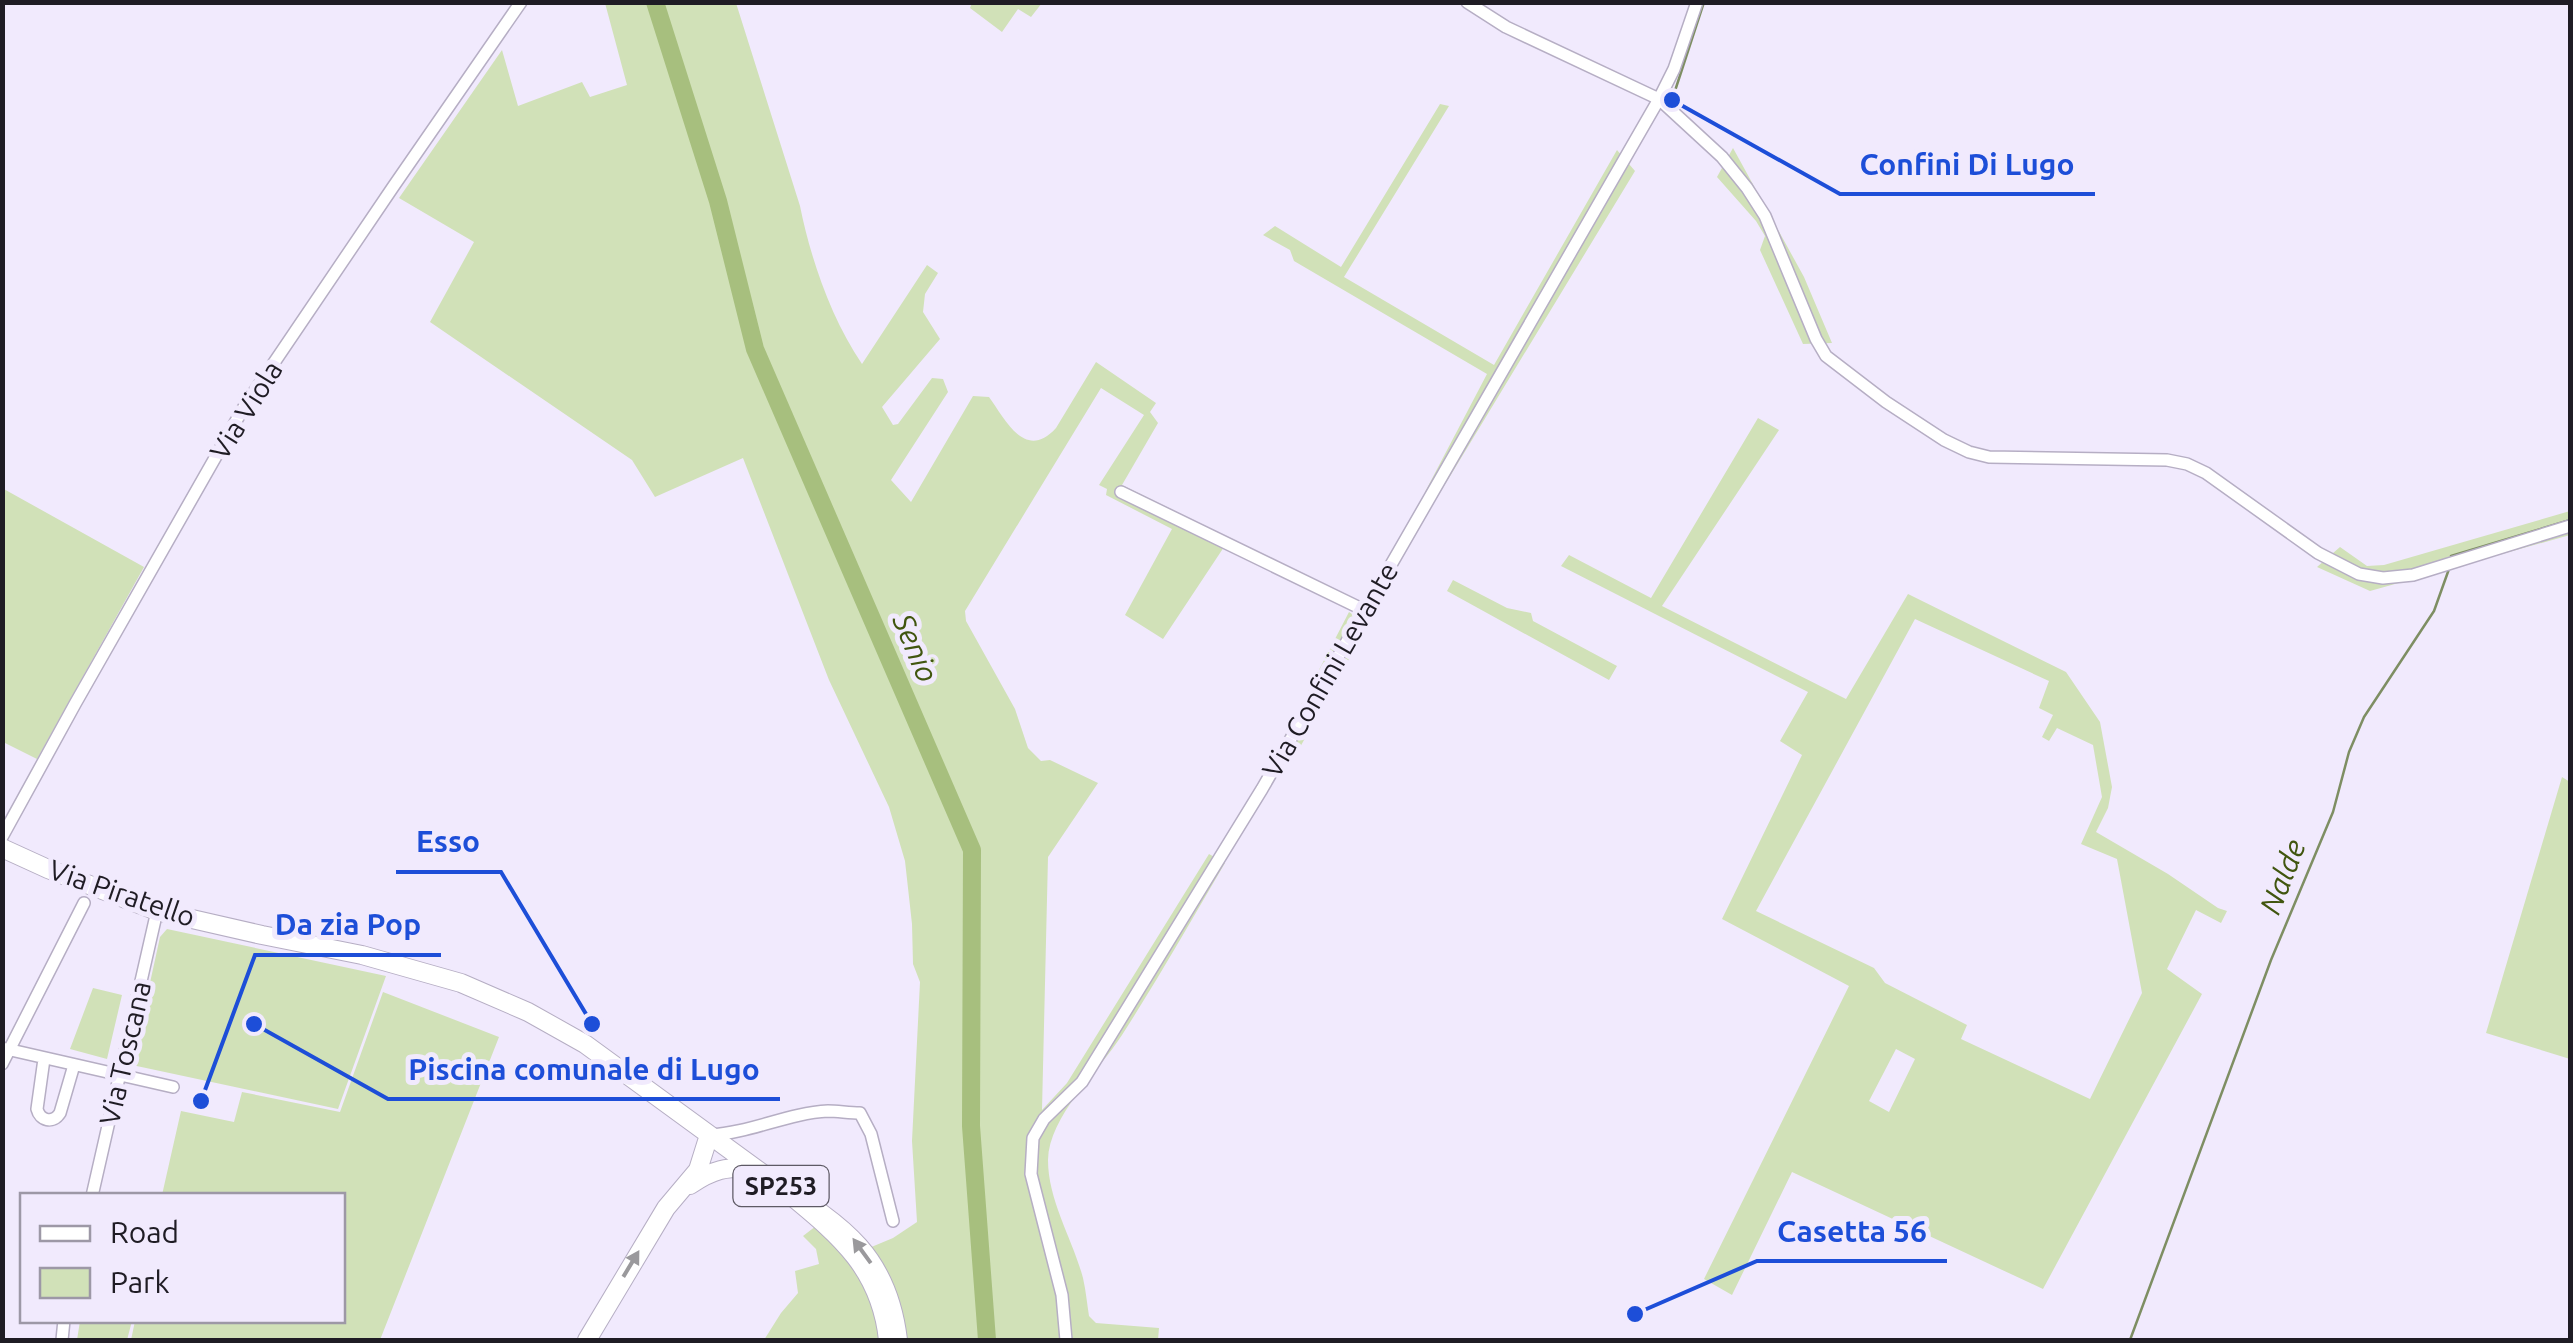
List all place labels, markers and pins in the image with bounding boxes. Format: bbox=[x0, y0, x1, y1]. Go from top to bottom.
callout: Confini Di Lugo bbox=[1840, 134, 2095, 194]
callout: Esso bbox=[396, 812, 501, 872]
callout: Da zia Pop bbox=[255, 895, 441, 955]
callout: Piscina comunale di Lugo bbox=[388, 1039, 780, 1099]
callout: Casetta 56 bbox=[1757, 1201, 1947, 1261]

